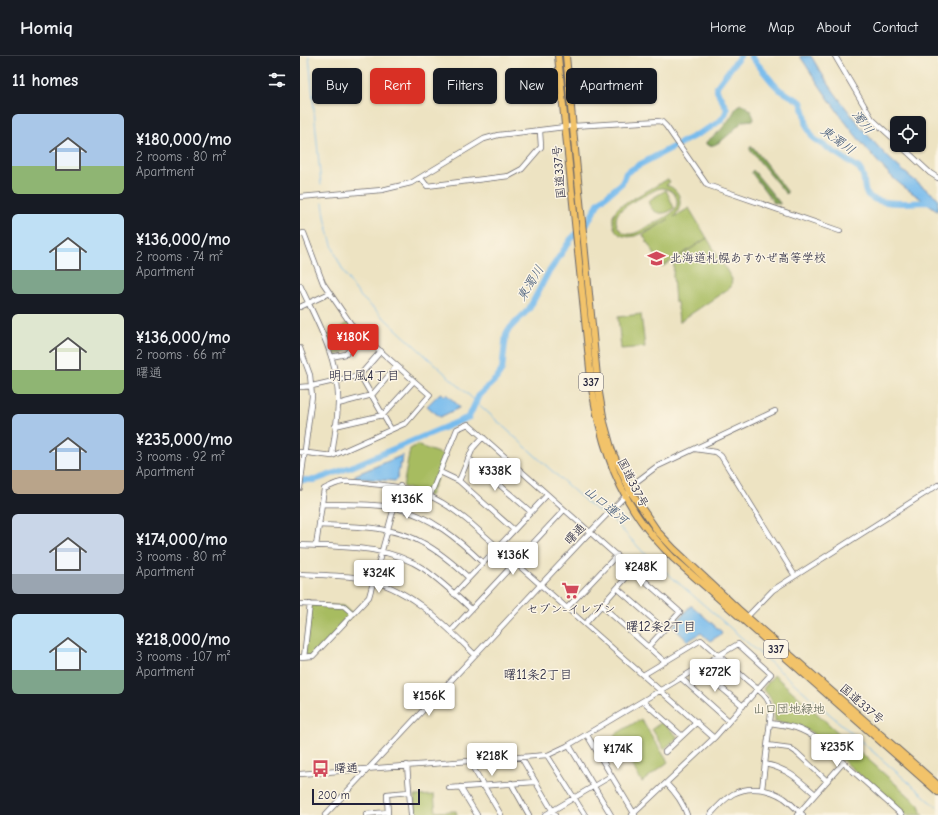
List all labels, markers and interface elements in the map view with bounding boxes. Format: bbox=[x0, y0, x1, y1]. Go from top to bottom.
text: Homiq bbox=[20, 17, 73, 39]
text: Home bbox=[710, 19, 746, 36]
text: Map bbox=[768, 19, 794, 36]
text: About bbox=[816, 19, 851, 36]
text: Contact bbox=[873, 19, 918, 36]
chip: Buy bbox=[312, 68, 362, 104]
chip: Rent bbox=[370, 68, 425, 104]
chip: Filters bbox=[433, 68, 497, 104]
chip: New bbox=[505, 68, 558, 104]
chip: Apartment bbox=[566, 68, 657, 104]
icon: filters bbox=[266, 69, 288, 91]
text: 11 homes bbox=[12, 71, 78, 90]
water label: 濁川 bbox=[849, 107, 877, 137]
map controls bbox=[890, 116, 926, 152]
button: locate bbox=[890, 116, 926, 152]
water label: 東濁川 bbox=[818, 122, 858, 158]
icon: home bbox=[44, 130, 92, 178]
text: ¥180,000/mo bbox=[136, 130, 232, 149]
street label: 国道337号 bbox=[550, 145, 568, 199]
text: 2 rooms · 80 m² bbox=[136, 149, 226, 164]
text: Apartment bbox=[136, 164, 194, 179]
icon: home bbox=[44, 230, 92, 278]
text: ¥136,000/mo bbox=[136, 230, 231, 249]
school or university icon: 北海道札幌あすかぜ高等学校 bbox=[647, 248, 667, 268]
text: 2 rooms · 74 m² bbox=[136, 249, 223, 264]
place label: 北海道札幌あすかぜ高等学校 bbox=[670, 251, 826, 265]
water label: 東濁川 bbox=[513, 262, 547, 304]
text: Apartment bbox=[136, 264, 194, 279]
pin: ¥180K bbox=[325, 324, 381, 358]
text: ¥136,000/mo bbox=[136, 328, 231, 347]
text: ¥180K bbox=[337, 329, 369, 344]
icon: home bbox=[44, 330, 92, 378]
text: 2 rooms · 66 m² bbox=[136, 347, 225, 362]
text: 曙通 bbox=[136, 365, 162, 380]
district label: 明日風4丁目 bbox=[328, 368, 400, 383]
road number: 337 bbox=[579, 373, 603, 391]
icon: home bbox=[44, 430, 92, 478]
text: ¥235,000/mo bbox=[136, 430, 232, 449]
text: 3 rooms · 92 m² bbox=[136, 449, 225, 464]
street label: 国道337号 bbox=[615, 456, 651, 510]
pin: ¥338K bbox=[467, 458, 523, 492]
text: ¥338K bbox=[478, 463, 512, 478]
text: Apartment bbox=[136, 464, 194, 479]
water label: 山口運河 bbox=[581, 483, 632, 528]
pin: ¥136K bbox=[379, 486, 435, 520]
text: ¥136K bbox=[391, 491, 423, 506]
street label: 曙通 bbox=[562, 520, 588, 548]
icon: home bbox=[44, 530, 92, 578]
text: ¥174,000/mo bbox=[136, 530, 228, 549]
pin: ¥136K bbox=[485, 542, 541, 576]
text: ¥136K bbox=[497, 547, 529, 562]
text: 3 rooms · 80 m² bbox=[136, 549, 226, 564]
pin: ¥248K bbox=[613, 554, 669, 588]
text: ¥248K bbox=[625, 559, 657, 574]
pin: ¥324K bbox=[351, 560, 407, 594]
text: Apartment bbox=[136, 564, 194, 579]
text: ¥324K bbox=[363, 565, 395, 580]
supermarket icon: セブン-イレブン bbox=[561, 580, 581, 600]
place label: セブン-イレブン bbox=[527, 602, 615, 616]
district label: 曙12条2丁目 bbox=[626, 619, 696, 634]
icon: home bbox=[44, 630, 92, 678]
text: ¥218,000/mo bbox=[136, 630, 230, 649]
road number: 337 bbox=[764, 640, 788, 658]
text: 3 rooms · 107 m² bbox=[136, 649, 230, 664]
pin: ¥272K bbox=[687, 659, 743, 693]
text: Apartment bbox=[136, 664, 194, 679]
text: ¥272K bbox=[699, 664, 731, 679]
district label: 曙11条2丁目 bbox=[503, 667, 573, 682]
street label: 国道337号 bbox=[837, 681, 887, 727]
pin: ¥156K bbox=[401, 683, 457, 717]
text: ¥156K bbox=[413, 688, 445, 703]
park label: 山口団地緑地 bbox=[753, 702, 825, 716]
pin: ¥235K bbox=[809, 734, 865, 768]
pin: ¥174K bbox=[590, 736, 646, 770]
text: ¥235K bbox=[820, 739, 854, 754]
text: ¥174K bbox=[603, 741, 633, 756]
pin: ¥218K bbox=[464, 743, 520, 777]
text: ¥218K bbox=[476, 748, 508, 763]
bus stop icon: 曙通 bbox=[311, 758, 331, 778]
place label: 曙通 bbox=[334, 761, 358, 775]
scale bar bbox=[312, 787, 420, 806]
text: 200 m bbox=[318, 789, 350, 802]

